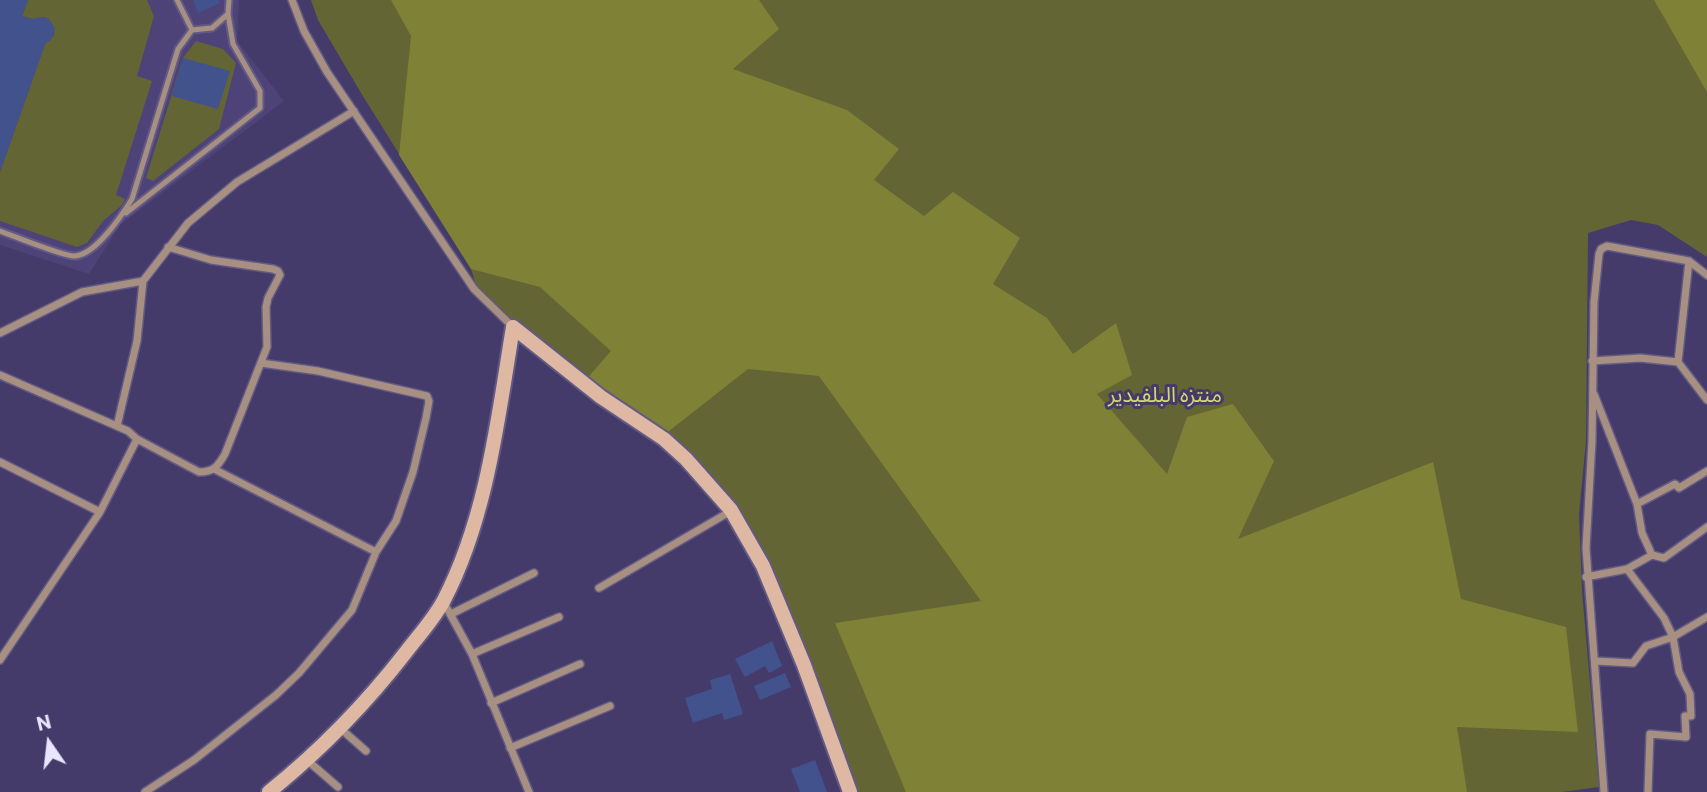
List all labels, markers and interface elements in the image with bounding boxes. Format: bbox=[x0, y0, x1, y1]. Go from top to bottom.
park label: منتزه البلفيدير bbox=[1108, 382, 1222, 408]
north arrow bbox=[14, 708, 84, 778]
text: N bbox=[34, 709, 53, 735]

